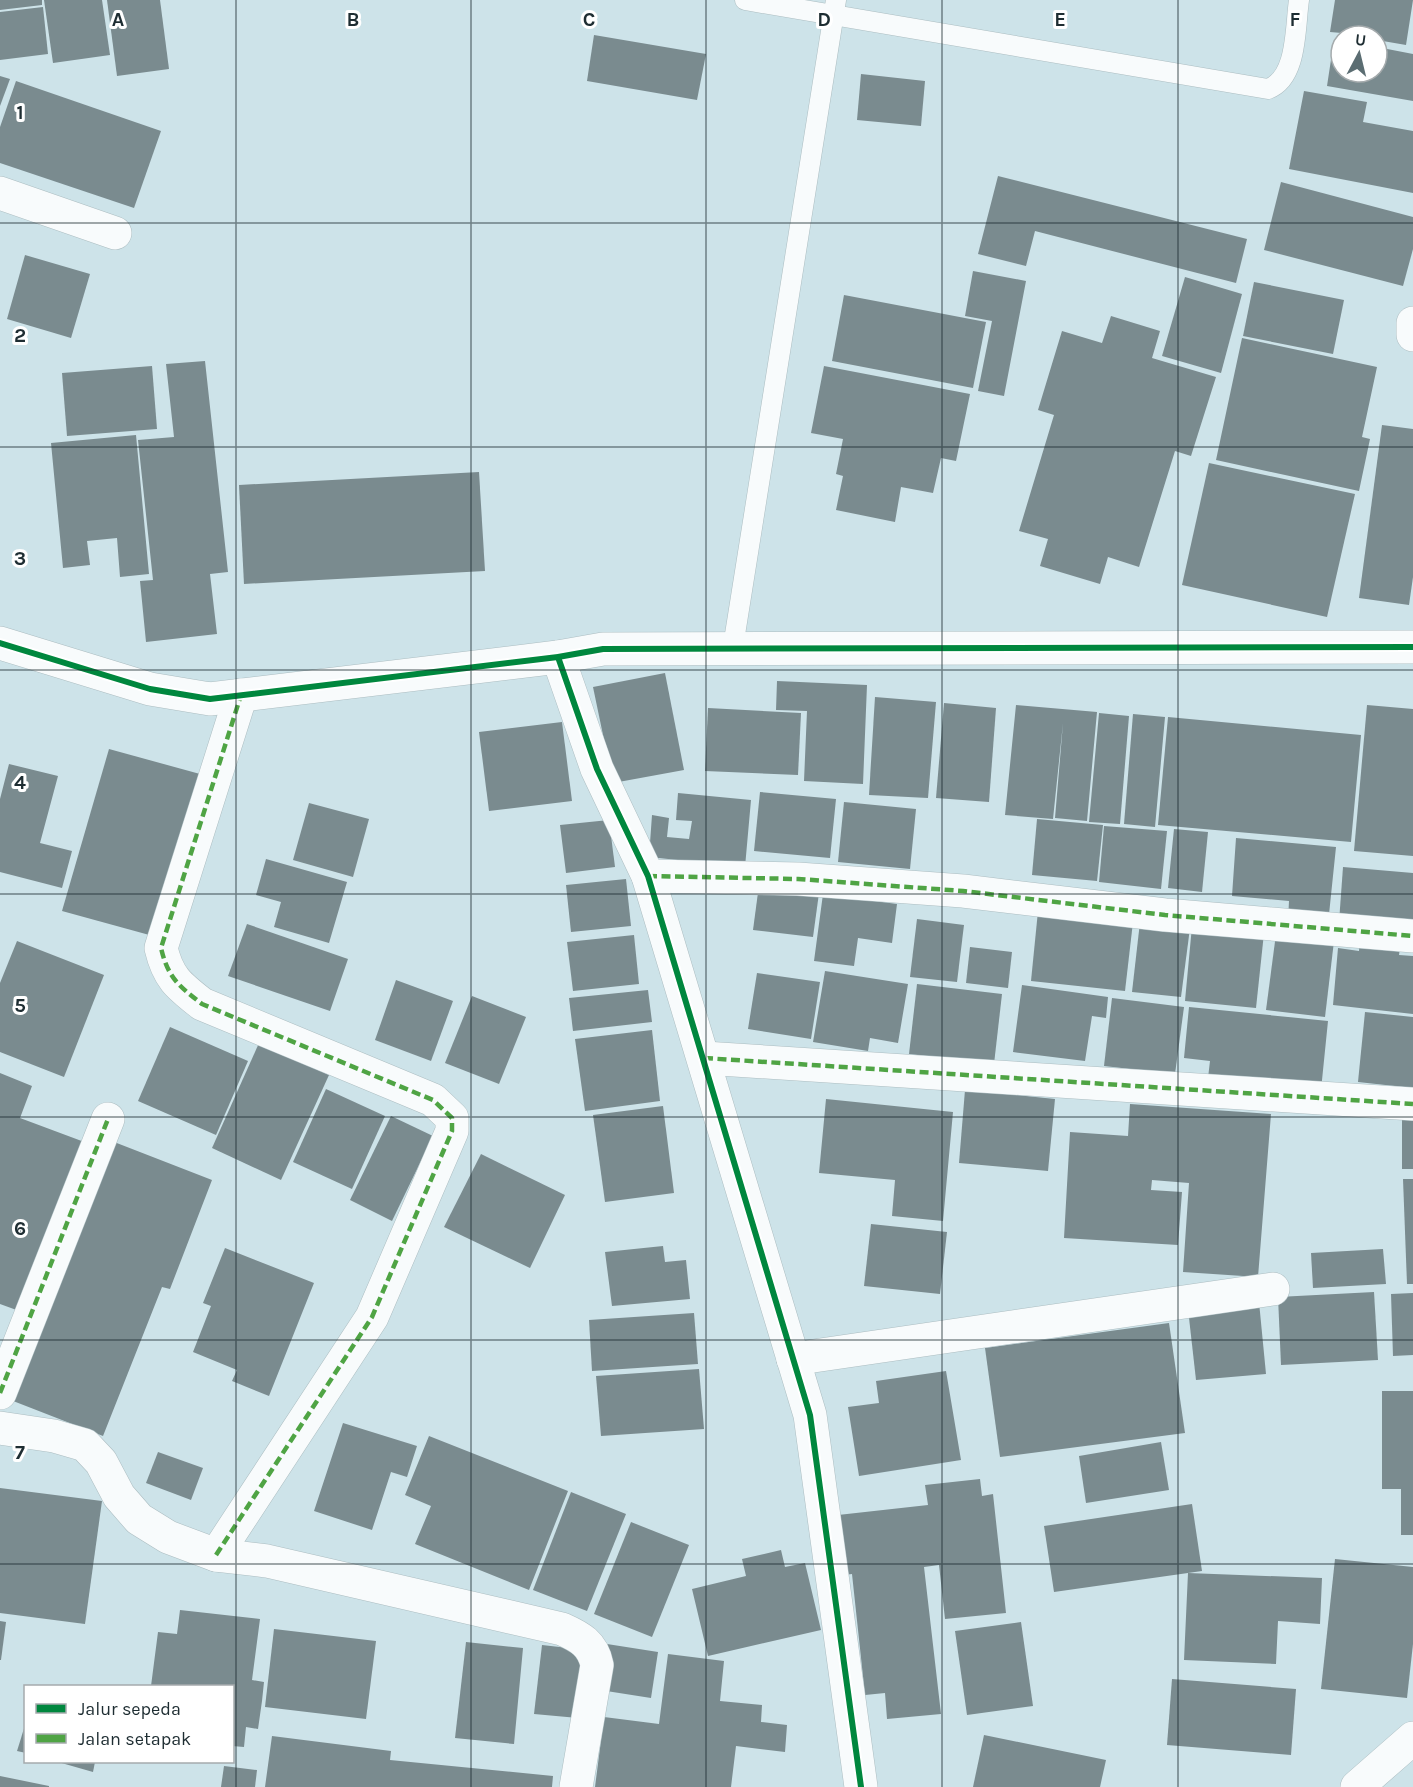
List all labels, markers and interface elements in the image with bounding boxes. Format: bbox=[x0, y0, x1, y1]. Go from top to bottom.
text: A bbox=[112, 8, 125, 31]
text: B bbox=[347, 8, 359, 31]
text: C bbox=[583, 8, 595, 31]
text: D bbox=[817, 8, 831, 31]
text: E bbox=[1054, 8, 1066, 31]
text: F bbox=[1290, 8, 1301, 31]
north arrow bbox=[1329, 24, 1389, 84]
text: U bbox=[1354, 30, 1367, 50]
text: 1 bbox=[16, 101, 24, 124]
text: 2 bbox=[14, 324, 26, 347]
text: 3 bbox=[14, 547, 26, 570]
text: 4 bbox=[14, 771, 26, 794]
text: 5 bbox=[14, 994, 26, 1017]
text: 6 bbox=[14, 1217, 26, 1240]
text: 7 bbox=[15, 1441, 25, 1464]
legend bbox=[24, 1685, 234, 1763]
text: Jalur sepeda bbox=[78, 1698, 181, 1720]
text: Jalan setapak bbox=[78, 1728, 191, 1750]

